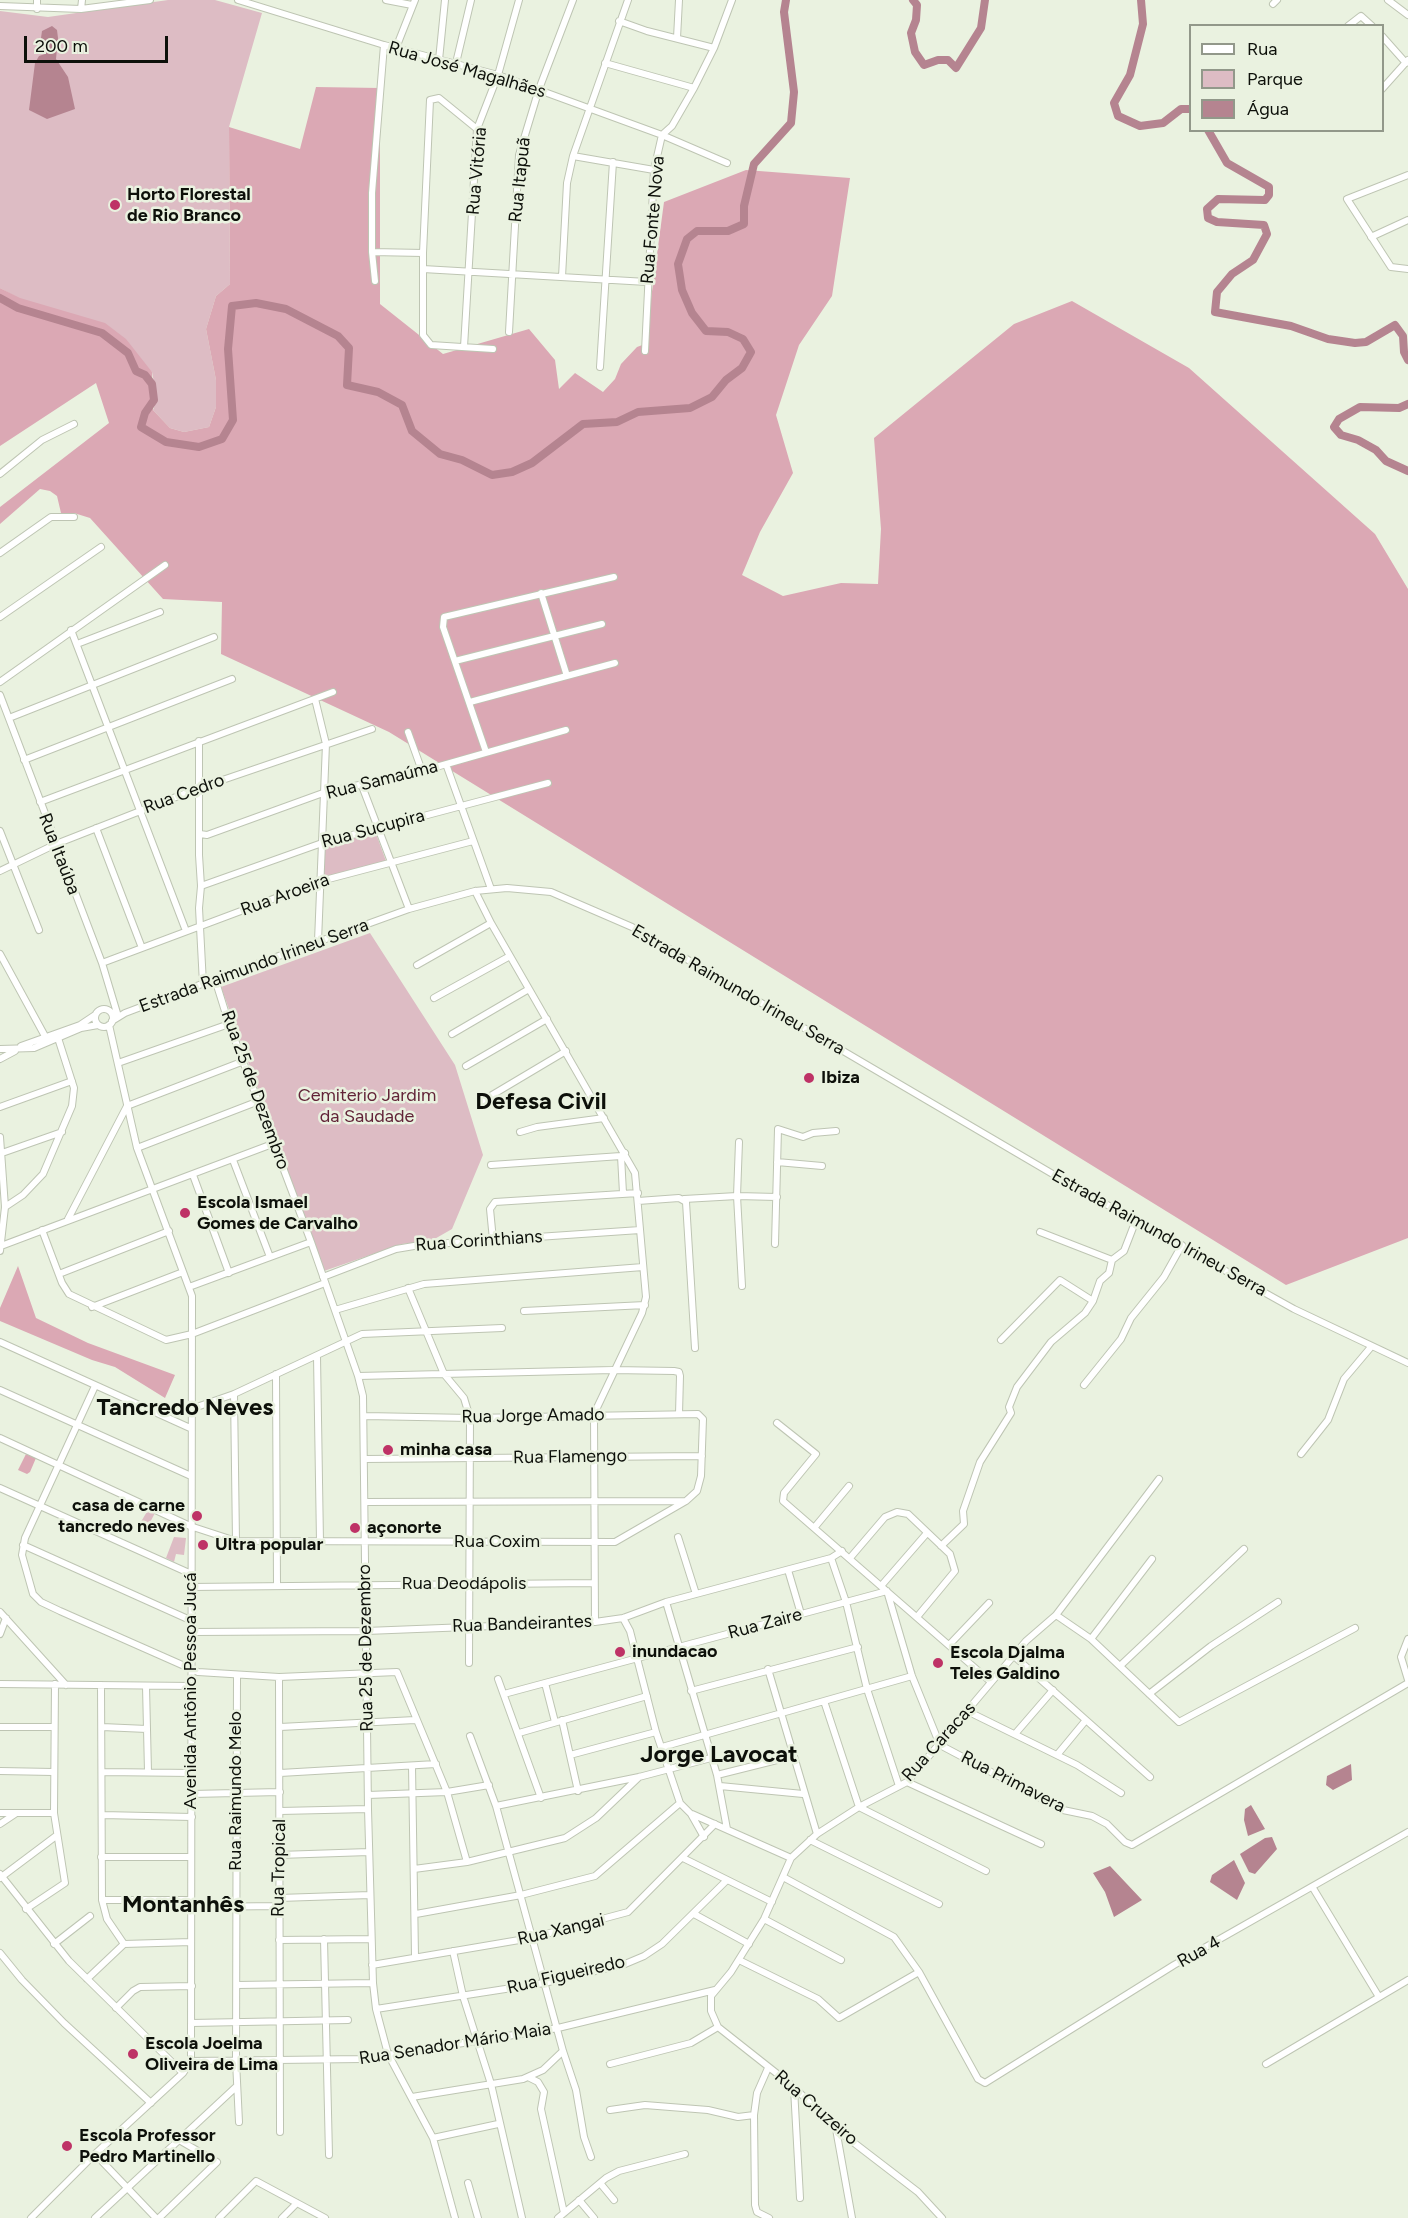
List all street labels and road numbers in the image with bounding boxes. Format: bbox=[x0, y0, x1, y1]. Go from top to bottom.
street label: Rua José Magalhães bbox=[386, 37, 548, 103]
street label: Rua Vitória bbox=[462, 126, 492, 216]
street label: Rua Itapuã bbox=[505, 136, 535, 224]
street label: Rua Fonte Nova bbox=[637, 155, 669, 285]
street label: Rua Samaúma bbox=[324, 756, 440, 804]
street label: Rua Cedro bbox=[140, 769, 228, 819]
street label: Rua Sucupira bbox=[319, 805, 427, 853]
street label: Rua Itaúba bbox=[34, 810, 84, 898]
street label: Rua Aroeira bbox=[238, 869, 332, 921]
street label: Estrada Raimundo Irineu Serra bbox=[136, 914, 372, 1018]
street label: Estrada Raimundo Irineu Serra bbox=[628, 920, 848, 1060]
street label: Rua 25 de Dezembro bbox=[216, 1007, 294, 1173]
street label: Estrada Raimundo Irineu Serra bbox=[1048, 1165, 1270, 1301]
street label: Rua Corinthians bbox=[415, 1226, 543, 1256]
street label: Rua Jorge Amado bbox=[461, 1404, 605, 1428]
street label: Rua Flamengo bbox=[513, 1445, 627, 1469]
street label: Rua Coxim bbox=[454, 1531, 540, 1553]
street label: Rua 25 de Dezembro bbox=[354, 1564, 378, 1732]
street label: Avenida Antônio Pessoa Jucá bbox=[180, 1572, 202, 1810]
street label: Rua Deodápolis bbox=[402, 1573, 526, 1595]
street label: Rua Zaire bbox=[726, 1604, 804, 1644]
street label: Rua Bandeirantes bbox=[452, 1611, 592, 1637]
street label: Rua Caracas bbox=[898, 1698, 980, 1786]
street label: Rua Raimundo Melo bbox=[225, 1711, 247, 1871]
street label: Rua Primavera bbox=[957, 1746, 1069, 1818]
street label: Rua Tropical bbox=[267, 1819, 291, 1917]
street label: Rua Xangai bbox=[515, 1909, 607, 1951]
street label: Rua 4 bbox=[1174, 1931, 1224, 1973]
street label: Rua Figueiredo bbox=[505, 1951, 627, 1999]
street label: Rua Senador Mário Maia bbox=[358, 2018, 552, 2070]
street label: Rua Cruzeiro bbox=[770, 2066, 862, 2150]

